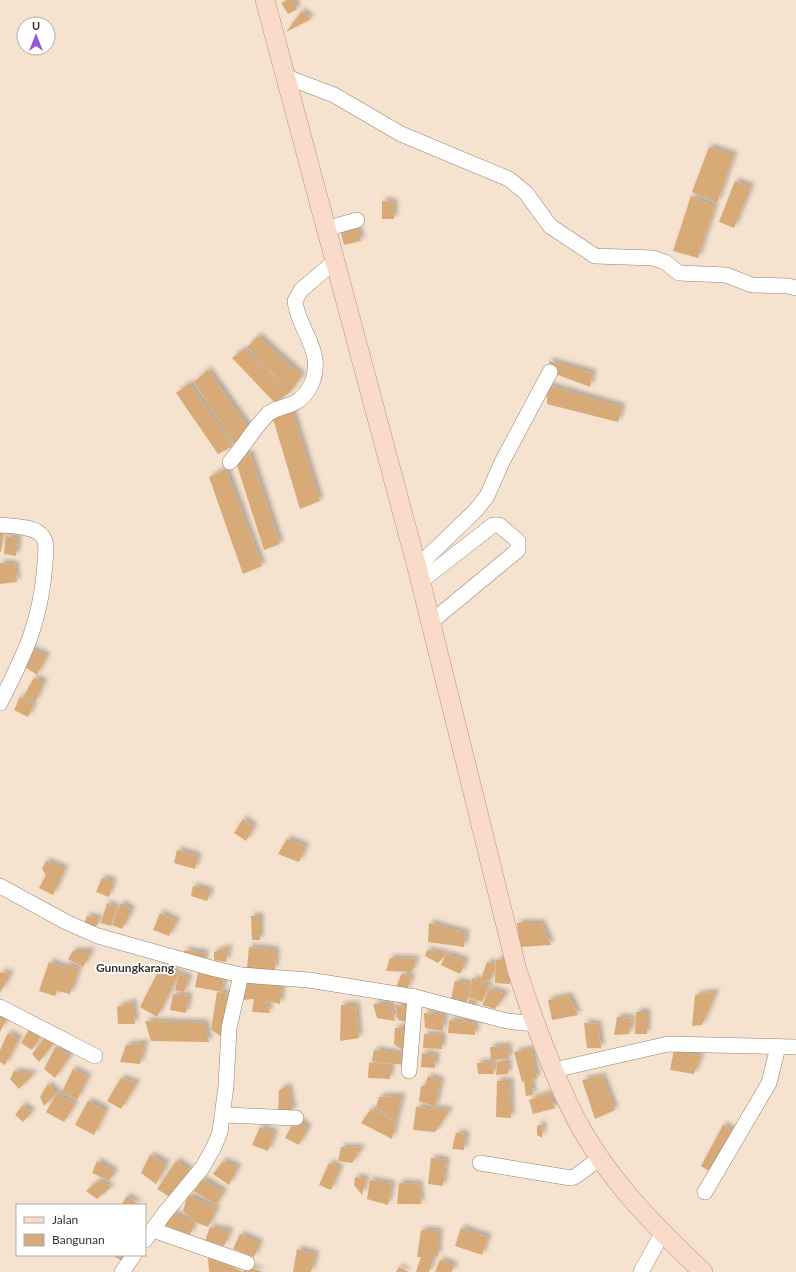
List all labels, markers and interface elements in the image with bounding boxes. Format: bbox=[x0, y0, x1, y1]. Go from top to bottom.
north arrow bbox=[16, 16, 56, 56]
text: U bbox=[32, 19, 40, 32]
district label: Gunungkarang bbox=[96, 960, 175, 975]
legend bbox=[16, 1204, 146, 1256]
text: Jalan bbox=[52, 1212, 78, 1227]
text: Bangunan bbox=[52, 1232, 105, 1247]

